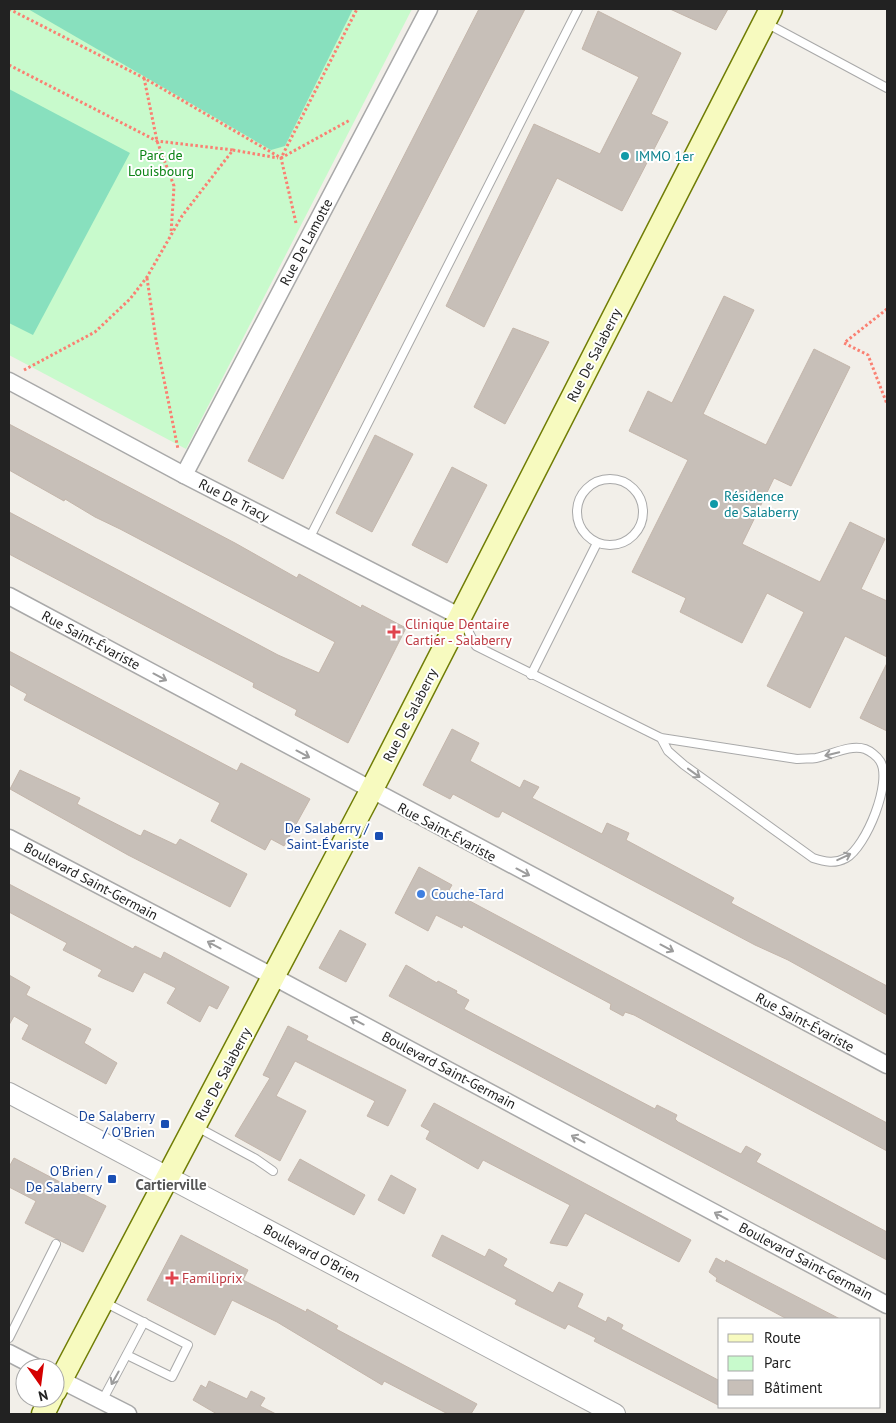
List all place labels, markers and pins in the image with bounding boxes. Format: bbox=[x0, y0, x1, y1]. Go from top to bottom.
place label: IMMO 1er bbox=[635, 147, 694, 165]
marker: IMMO 1er bbox=[619, 150, 631, 162]
place label: Résidence de Salaberry bbox=[724, 487, 799, 521]
marker: Résidence de Salaberry bbox=[708, 498, 720, 510]
place label: Clinique Dentaire Cartier - Salaberry bbox=[405, 615, 512, 649]
marker: Clinique Dentaire Cartier - Salaberry bbox=[387, 625, 401, 639]
place label: De Salaberry / Saint-Évariste bbox=[285, 819, 370, 853]
marker: De Salaberry / Saint-Évariste bbox=[373, 830, 385, 842]
place label: Couche-Tard bbox=[431, 885, 504, 903]
marker: Couche-Tard bbox=[415, 888, 427, 900]
place label: De Salaberry / O'Brien bbox=[79, 1107, 155, 1141]
marker: De Salaberry / O'Brien bbox=[159, 1118, 171, 1130]
place label: O'Brien / De Salaberry bbox=[26, 1162, 103, 1196]
marker: O'Brien / De Salaberry bbox=[106, 1173, 118, 1185]
place label: Familiprix bbox=[182, 1269, 242, 1287]
marker: Familiprix bbox=[166, 1272, 178, 1284]

